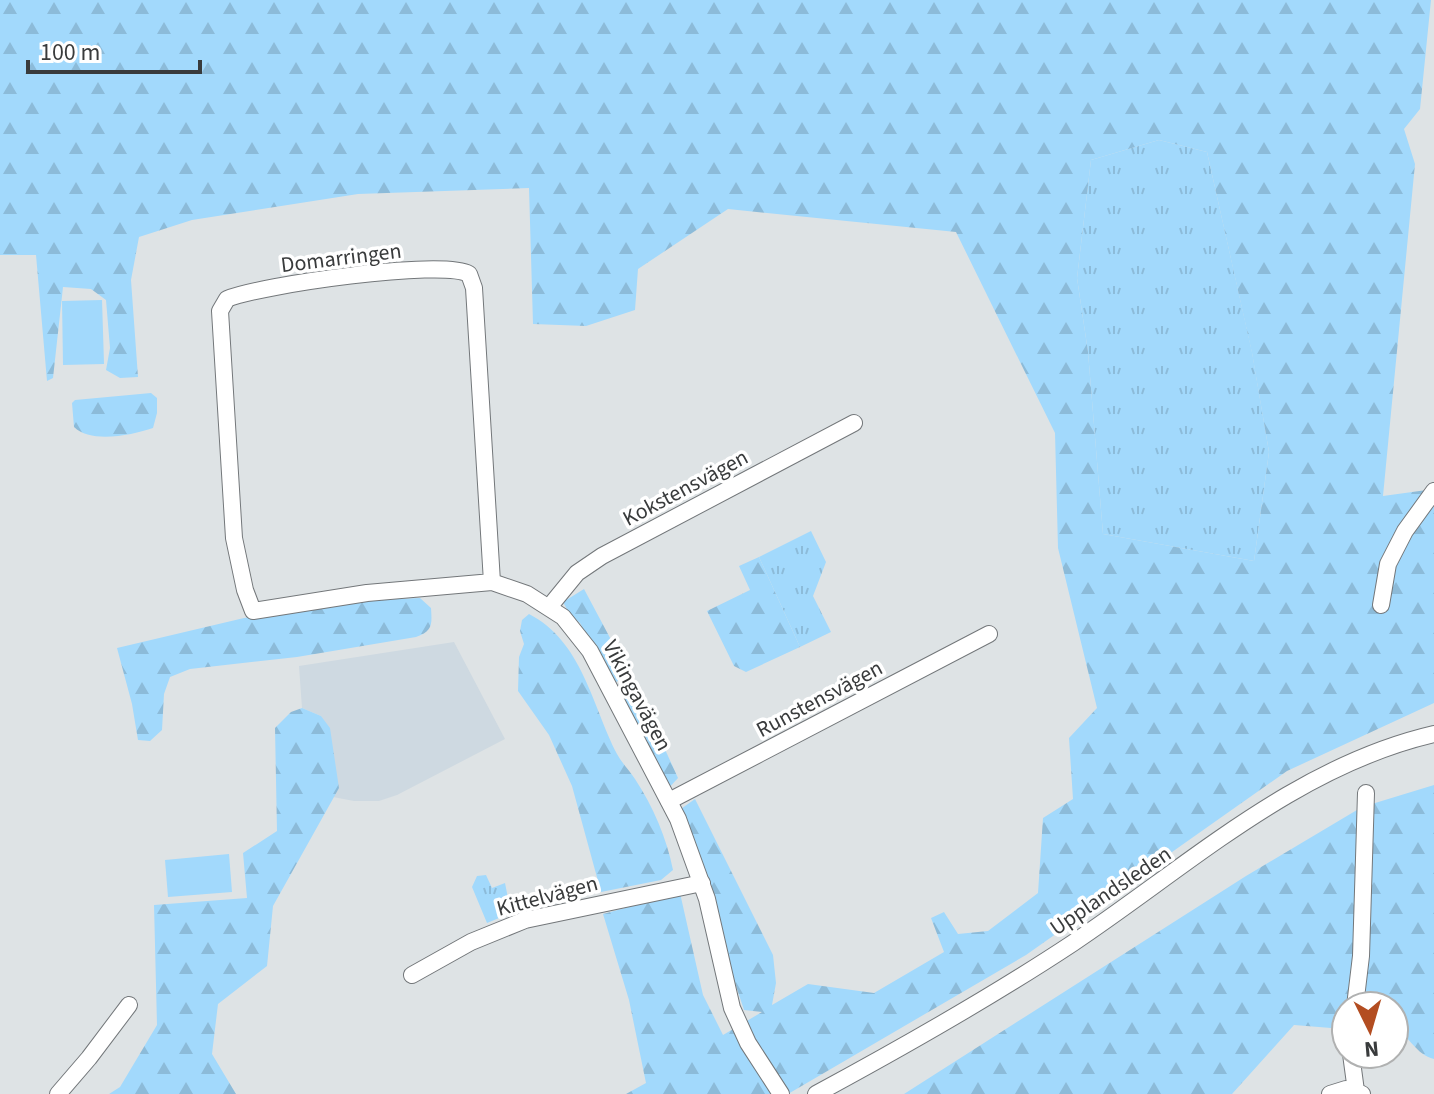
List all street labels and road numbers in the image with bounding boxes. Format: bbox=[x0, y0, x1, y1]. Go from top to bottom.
street label: Domarringen bbox=[279, 235, 403, 281]
street label: Kokstensvägen bbox=[617, 441, 754, 534]
street label: Vikingavägen bbox=[594, 634, 680, 757]
street label: Runstensvägen bbox=[750, 652, 888, 746]
street label: Upplandsleden bbox=[1043, 838, 1178, 943]
street label: Kittelvägen bbox=[493, 867, 601, 925]

